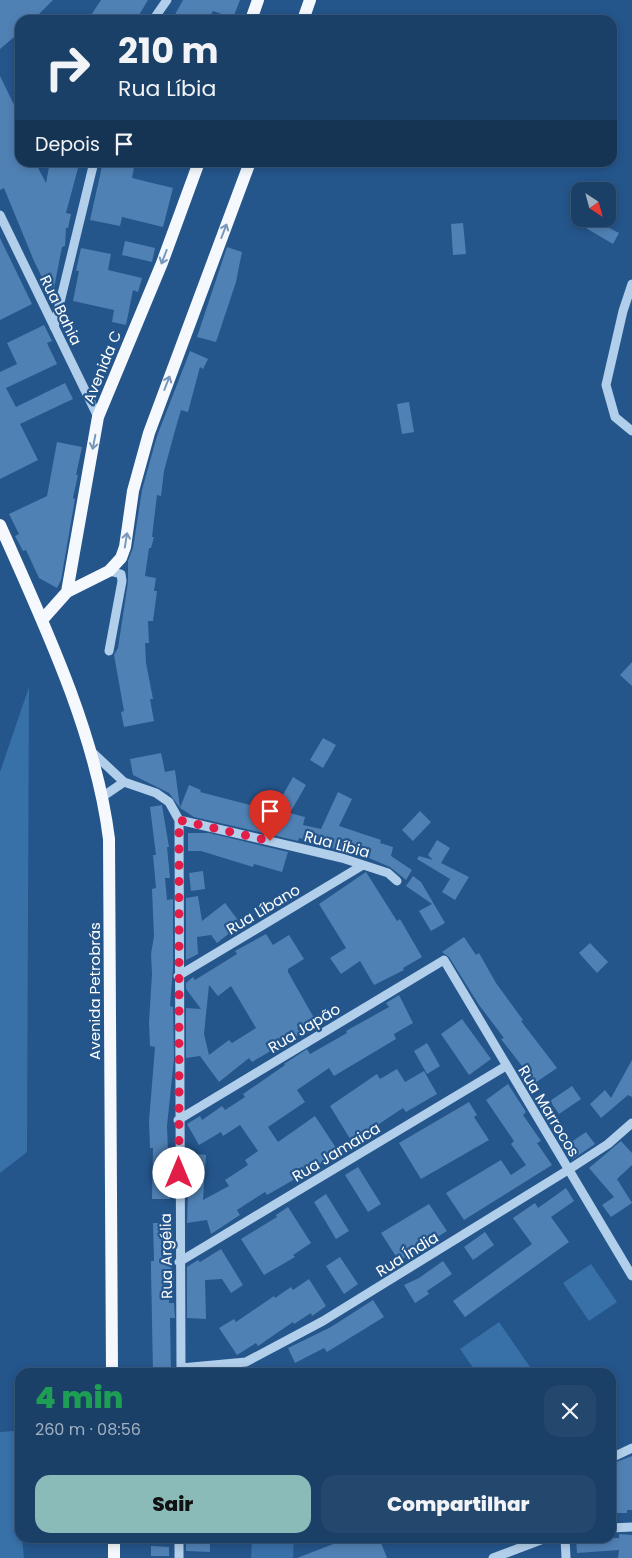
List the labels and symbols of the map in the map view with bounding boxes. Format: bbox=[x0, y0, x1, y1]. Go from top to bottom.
north arrow bbox=[571, 182, 616, 228]
one-way arrow bbox=[220, 224, 229, 239]
one-way arrow bbox=[159, 249, 168, 265]
street label: Rua Bahia bbox=[35, 271, 87, 349]
street label: Avenida C bbox=[78, 327, 126, 407]
one-way arrow bbox=[163, 376, 172, 391]
one-way arrow bbox=[88, 433, 98, 449]
one-way arrow bbox=[122, 532, 132, 548]
pin bbox=[249, 790, 291, 841]
street label: Rua Líbia bbox=[302, 825, 372, 863]
street label: Rua Líbano bbox=[222, 879, 304, 939]
street label: Avenida Petrobrás bbox=[84, 922, 105, 1060]
street label: Rua Japão bbox=[264, 998, 344, 1058]
street label: Rua Marrocos bbox=[513, 1061, 585, 1161]
street label: Rua Jamaica bbox=[288, 1117, 384, 1187]
position arrow bbox=[152, 1146, 204, 1198]
street label: Rua Argélia bbox=[155, 1213, 177, 1299]
street label: Rua Índia bbox=[372, 1227, 442, 1281]

